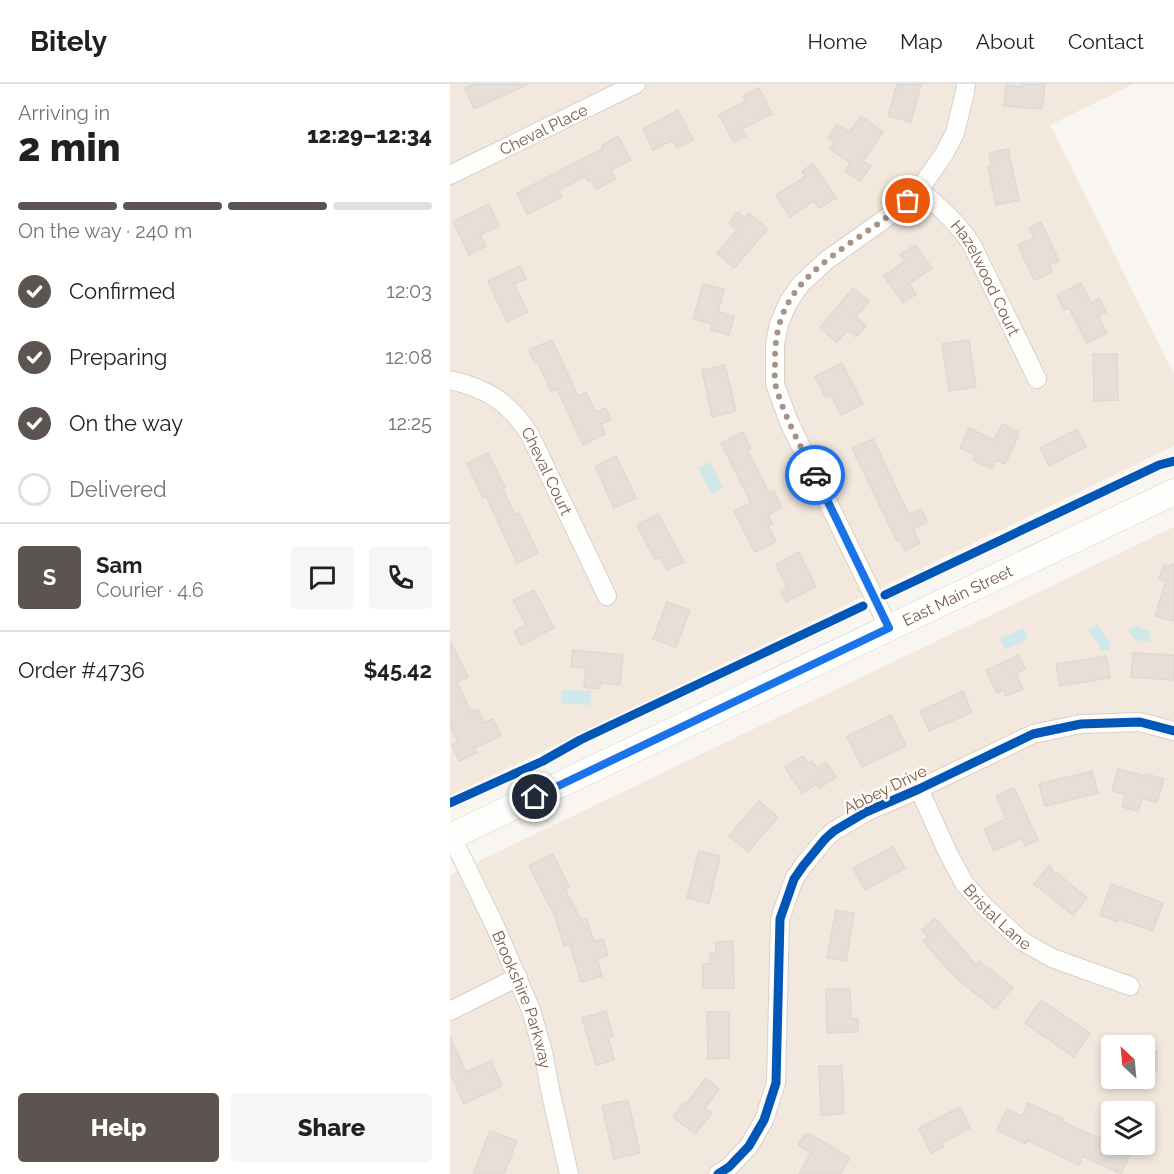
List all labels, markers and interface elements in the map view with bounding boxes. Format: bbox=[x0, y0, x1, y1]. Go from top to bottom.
text: Bitely bbox=[30, 25, 107, 58]
text: Home bbox=[808, 29, 867, 54]
text: Map bbox=[900, 29, 943, 54]
text: About bbox=[976, 29, 1035, 54]
text: Contact bbox=[1068, 29, 1144, 54]
street label: Cheval Place bbox=[496, 100, 591, 159]
text: Arriving in bbox=[18, 101, 110, 125]
text: 12:29–12:34 bbox=[307, 122, 432, 148]
text: 2 min bbox=[18, 124, 121, 170]
pin bbox=[882, 175, 933, 226]
icon: bag bbox=[891, 184, 924, 217]
street label: Hazelwood Court bbox=[947, 216, 1024, 339]
text: On the way · 240 m bbox=[18, 219, 192, 243]
icon: check bbox=[18, 275, 51, 308]
text: Confirmed bbox=[69, 278, 176, 304]
text: 12:03 bbox=[386, 279, 432, 303]
icon: check bbox=[18, 341, 51, 374]
text: Preparing bbox=[69, 344, 167, 370]
text: 12:08 bbox=[385, 345, 432, 369]
icon: check bbox=[18, 407, 51, 440]
text: On the way bbox=[69, 410, 183, 436]
text: 12:25 bbox=[388, 411, 432, 435]
street label: Cheval Court bbox=[517, 423, 576, 519]
courier bbox=[785, 445, 845, 505]
icon: car bbox=[799, 459, 832, 492]
text: Delivered bbox=[69, 476, 167, 502]
button: chat bbox=[291, 546, 354, 609]
button: phone bbox=[369, 546, 432, 609]
text: Sam bbox=[96, 552, 143, 578]
street label: East Main Street bbox=[899, 561, 1016, 630]
text: S bbox=[43, 564, 56, 590]
text: Courier · 4.6 bbox=[96, 578, 204, 602]
text: Order #4736 bbox=[18, 657, 145, 683]
text: $45.42 bbox=[363, 657, 432, 683]
street label: Abbey Drive bbox=[841, 761, 930, 818]
pin bbox=[509, 771, 560, 822]
icon: home bbox=[518, 780, 551, 813]
street label: Bristal Lane bbox=[959, 880, 1034, 954]
street label: Brookshire Parkway bbox=[488, 928, 555, 1070]
north arrow bbox=[1101, 1035, 1155, 1089]
map controls bbox=[1101, 1035, 1155, 1155]
button: Help bbox=[18, 1093, 219, 1162]
button: Share bbox=[231, 1093, 432, 1162]
button: layers bbox=[1101, 1101, 1155, 1155]

